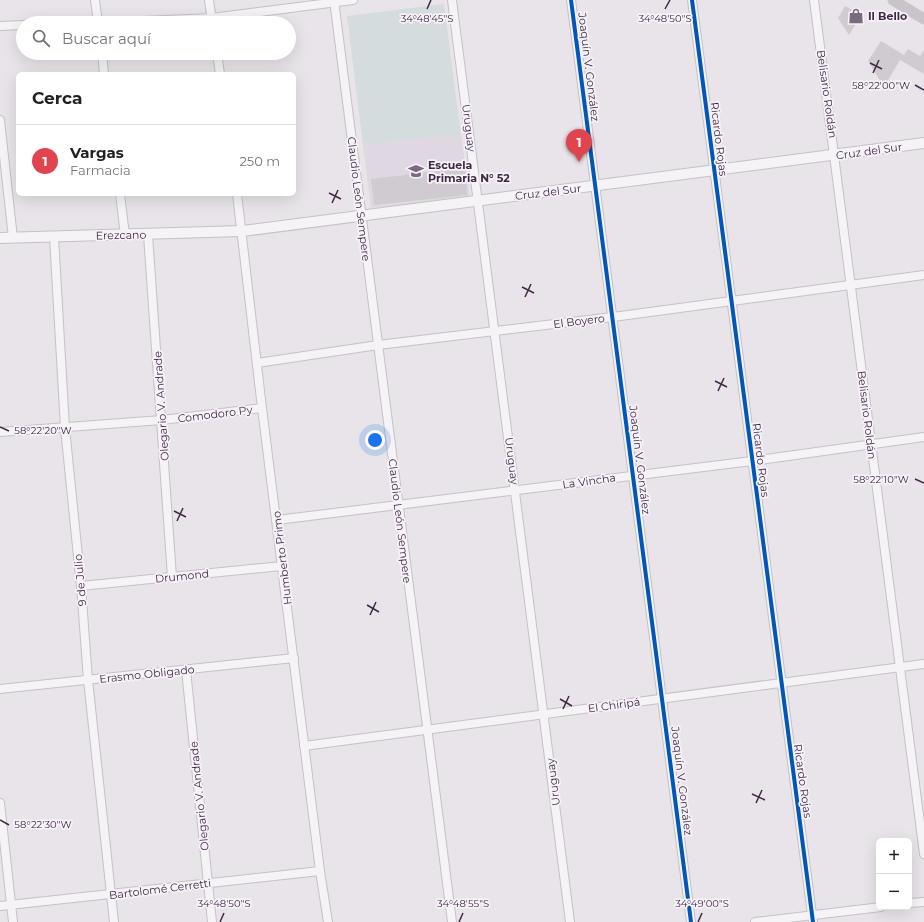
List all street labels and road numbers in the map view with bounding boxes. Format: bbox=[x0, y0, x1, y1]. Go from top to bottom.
street label: Joaquín V. González bbox=[575, 11, 603, 123]
street label: Belisario Roldán bbox=[814, 49, 840, 139]
street label: Ricardo Rojas bbox=[707, 101, 731, 178]
street label: Uruguay bbox=[459, 103, 479, 153]
street label: Claudio León Sempere bbox=[344, 136, 374, 262]
street label: Cruz del Sur bbox=[835, 139, 903, 163]
street label: Cruz del Sur bbox=[514, 181, 582, 203]
street label: Erezcano bbox=[95, 228, 147, 242]
street label: El Boyero bbox=[552, 311, 606, 331]
street label: Olegario V. Andrade bbox=[150, 350, 172, 461]
street label: Belisario Roldán bbox=[855, 370, 879, 460]
street label: Comodoro Py bbox=[177, 402, 253, 426]
street label: Joaquín V. González bbox=[626, 404, 654, 516]
street label: Ricardo Rojas bbox=[749, 422, 773, 499]
street label: Uruguay bbox=[502, 436, 522, 486]
street label: Claudio León Sempere bbox=[385, 458, 415, 584]
street label: La Vincha bbox=[561, 470, 617, 492]
street label: Humberto Primo bbox=[269, 510, 295, 606]
street label: 9 de Julio bbox=[71, 553, 89, 607]
street label: Drumond bbox=[154, 566, 210, 586]
street label: Erasmo Obligado bbox=[99, 662, 195, 686]
street label: El Chiripá bbox=[587, 694, 641, 716]
street label: Joaquín V. González bbox=[668, 725, 696, 837]
street label: Olegario V. Andrade bbox=[186, 740, 212, 851]
street label: Ricardo Rojas bbox=[791, 743, 815, 820]
street label: Uruguay bbox=[543, 757, 563, 807]
street label: Bartolomé Cerretti bbox=[108, 876, 212, 902]

